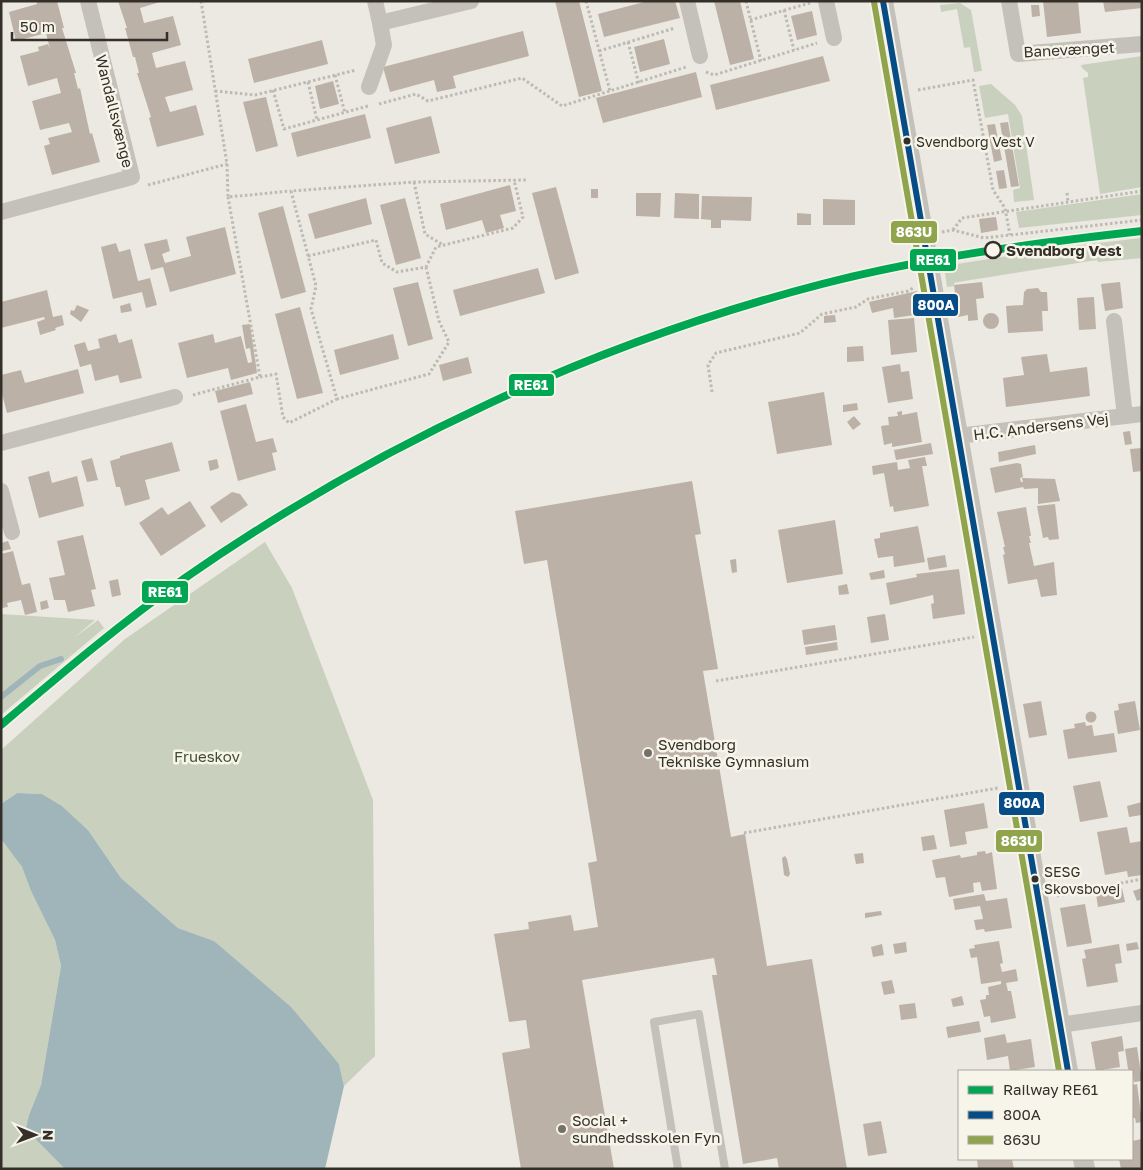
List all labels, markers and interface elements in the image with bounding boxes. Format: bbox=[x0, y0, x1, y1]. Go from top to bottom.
scale bar bbox=[12, 10, 168, 42]
text: 50 m bbox=[20, 17, 55, 35]
street label: Banevænget bbox=[1023, 38, 1115, 60]
street label: Wandallsvænge bbox=[92, 53, 138, 170]
place label: Svendborg Vest V bbox=[916, 133, 1035, 150]
marker: Svendborg Vest V bbox=[902, 136, 912, 146]
line badge: 863U bbox=[890, 220, 938, 244]
text: 863U bbox=[896, 223, 932, 240]
marker: Svendborg Vest bbox=[984, 241, 1002, 259]
place label: Svendborg Vest bbox=[1006, 241, 1122, 259]
line badge: RE61 bbox=[909, 248, 957, 272]
text: RE61 bbox=[916, 251, 950, 268]
line badge: 800A bbox=[912, 293, 959, 317]
text: 800A bbox=[917, 296, 955, 313]
line badge: RE61 bbox=[508, 373, 555, 397]
text: RE61 bbox=[514, 376, 548, 393]
street label: H.C. Andersens Vej bbox=[972, 409, 1110, 443]
line badge: RE61 bbox=[141, 580, 189, 604]
text: RE61 bbox=[148, 583, 182, 600]
place label: Svendborg Tekniske Gymnasium bbox=[658, 735, 809, 770]
park label: Frueskov bbox=[174, 747, 240, 765]
marker: Svendborg Tekniske Gymnasium bbox=[642, 747, 654, 759]
line badge: 800A bbox=[998, 791, 1045, 816]
text: 800A bbox=[1003, 794, 1041, 811]
line badge: 863U bbox=[995, 829, 1043, 853]
text: 863U bbox=[1001, 832, 1037, 849]
place label: SESG Skovsbovej bbox=[1044, 863, 1120, 897]
marker: SESG Skovsbovej bbox=[1030, 874, 1040, 884]
legend bbox=[958, 1070, 1133, 1160]
text: Railway RE61 bbox=[1003, 1080, 1098, 1098]
text: 800A bbox=[1003, 1105, 1041, 1123]
north arrow bbox=[10, 1110, 60, 1160]
place label: Social + sundhedsskolen Fyn bbox=[572, 1111, 721, 1146]
marker: Social + sundhedsskolen Fyn bbox=[556, 1123, 568, 1135]
text: N bbox=[40, 1130, 57, 1141]
text: 863U bbox=[1003, 1130, 1041, 1148]

